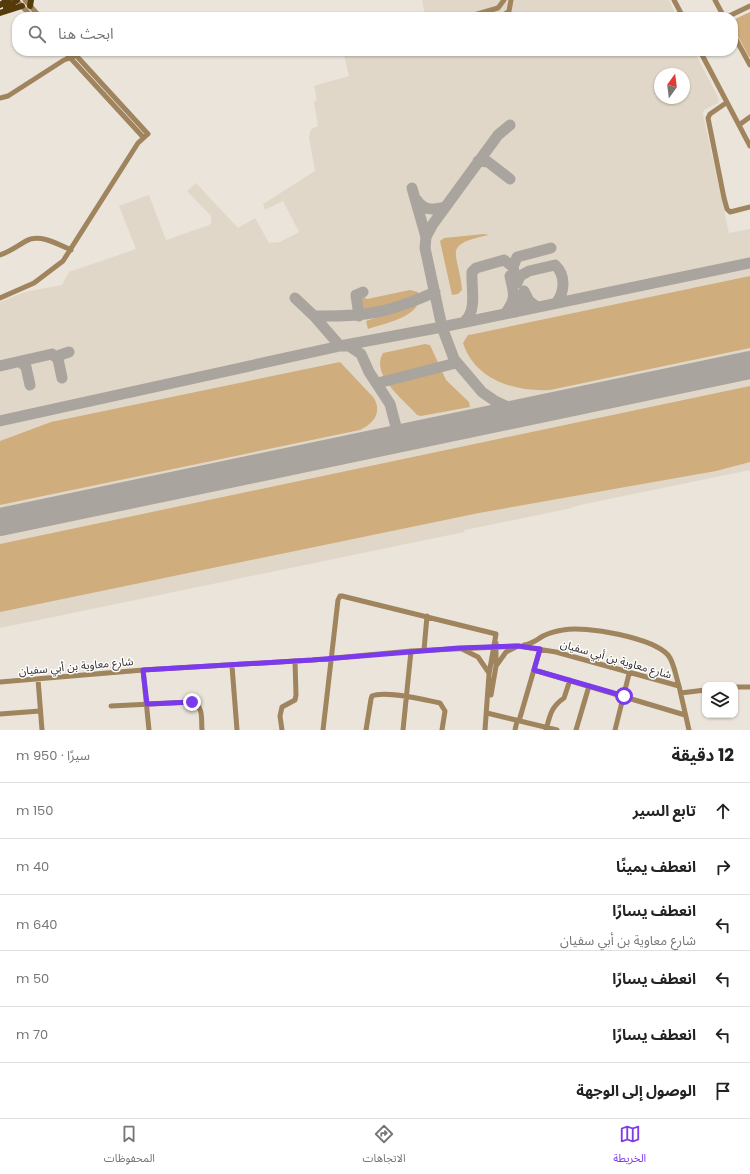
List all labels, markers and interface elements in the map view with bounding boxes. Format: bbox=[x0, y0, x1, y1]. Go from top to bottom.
search box bbox=[12, 12, 738, 56]
icon: search bbox=[26, 23, 48, 45]
text: ابحث هنا bbox=[58, 23, 114, 44]
north arrow bbox=[654, 68, 690, 104]
street label: شارع معاوية بن أبي سفيان bbox=[558, 635, 674, 684]
street label: شارع معاوية بن أبي سفيان bbox=[18, 653, 134, 681]
map controls bbox=[702, 682, 738, 718]
button: layers bbox=[702, 682, 738, 718]
route start bbox=[615, 687, 633, 705]
route end bbox=[183, 693, 201, 711]
text: 12 دقيقة bbox=[672, 743, 734, 767]
text: سيرًا · 950 m bbox=[16, 746, 90, 765]
text: تابع السير bbox=[633, 800, 696, 821]
icon: ahead bbox=[712, 800, 734, 822]
text: 150 m bbox=[16, 801, 53, 820]
text: انعطف يمينًا bbox=[616, 856, 696, 877]
icon: right bbox=[712, 856, 734, 878]
text: 40 m bbox=[16, 857, 49, 876]
text: انعطف يسارًا bbox=[612, 900, 696, 921]
icon: left bbox=[712, 914, 734, 936]
text: 640 m bbox=[16, 915, 57, 934]
text: شارع معاوية بن أبي سفيان bbox=[560, 931, 696, 950]
text: انعطف يسارًا bbox=[612, 968, 696, 989]
icon: left bbox=[712, 968, 734, 990]
text: 50 m bbox=[16, 969, 49, 988]
text: انعطف يسارًا bbox=[612, 1024, 696, 1045]
icon: left bbox=[712, 1024, 734, 1046]
text: 70 m bbox=[16, 1025, 48, 1044]
text: الوصول إلى الوجهة bbox=[576, 1080, 696, 1101]
icon: arrive bbox=[712, 1080, 734, 1102]
tab: المحفوظات bbox=[104, 1123, 155, 1170]
tab: الاتجاهات bbox=[363, 1123, 406, 1170]
tab: الخريطة bbox=[613, 1123, 646, 1170]

